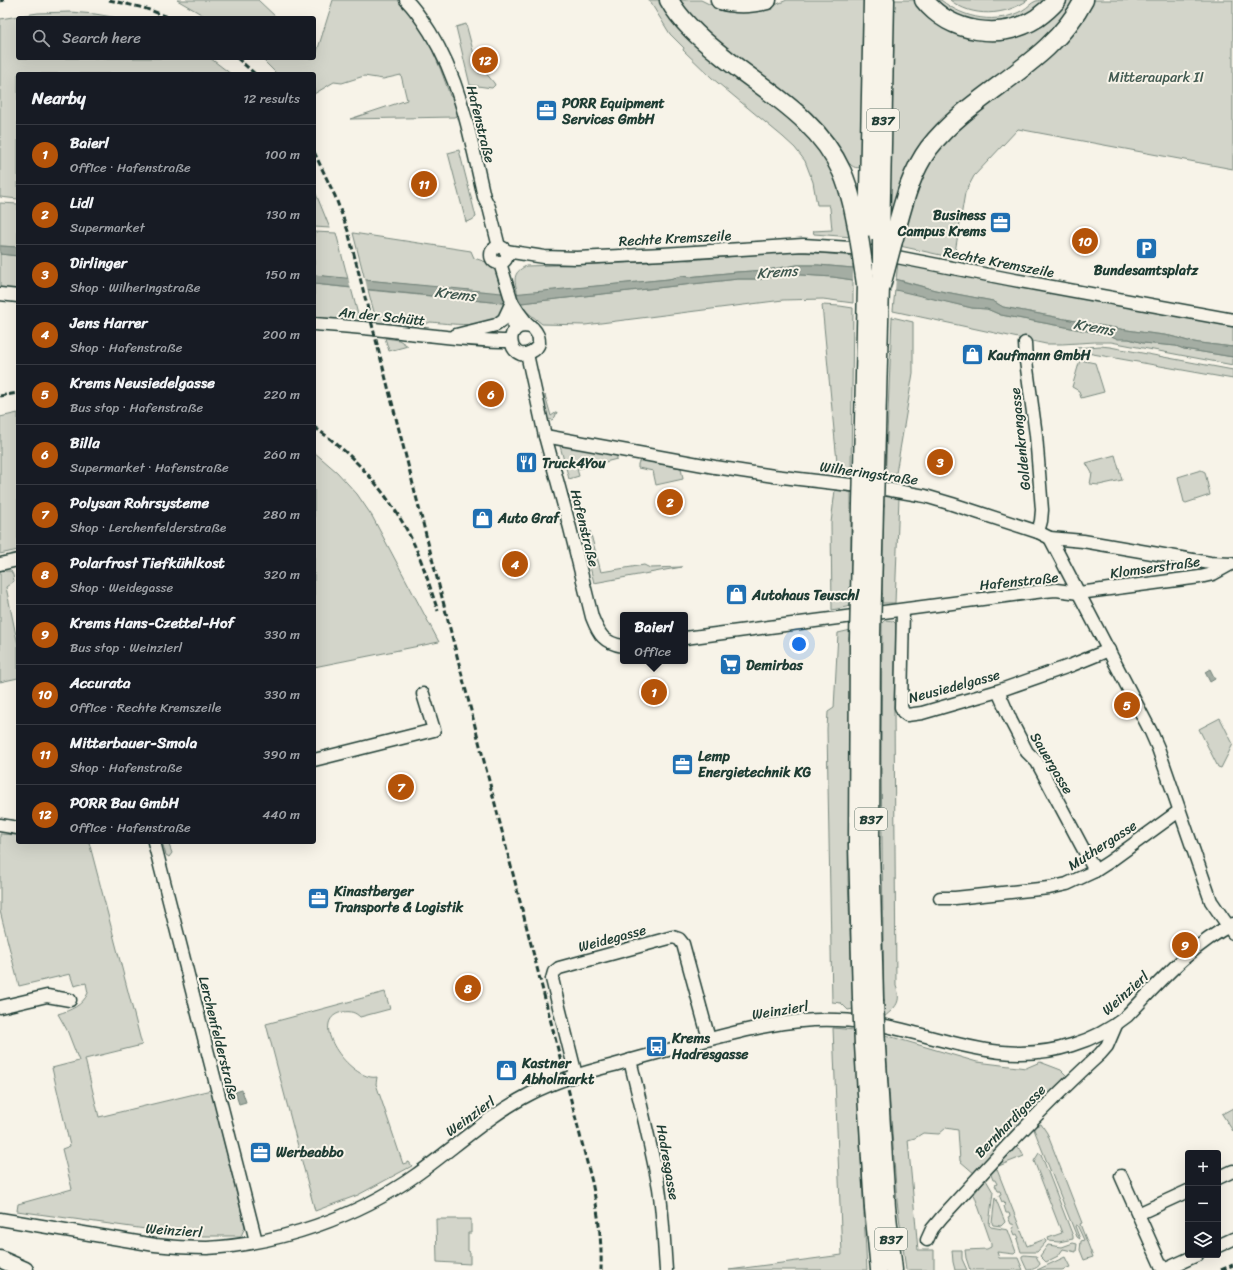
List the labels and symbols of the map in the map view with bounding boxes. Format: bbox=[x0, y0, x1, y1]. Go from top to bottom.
pin: 12 bbox=[472, 45, 498, 75]
park label: Mitteraupark II bbox=[1108, 65, 1204, 90]
street label: Hafenstraße bbox=[459, 83, 502, 166]
place label: PORR Equipment Services GmbH bbox=[561, 91, 665, 132]
office icon: PORR Equipment Services GmbH bbox=[534, 98, 560, 124]
road number: B37 bbox=[867, 109, 899, 131]
pin: 11 bbox=[411, 169, 437, 199]
place label: Business Campus Krems bbox=[897, 203, 987, 244]
office icon: Business Campus Krems bbox=[988, 210, 1014, 236]
street label: Rechte Kremszeile bbox=[618, 223, 732, 254]
pin: 10 bbox=[1072, 226, 1098, 256]
parking icon: Bundesamtsplatz bbox=[1133, 235, 1159, 261]
street label: Rechte Kremszeile bbox=[941, 239, 1057, 286]
water label: Krems bbox=[756, 257, 800, 286]
place label: Bundesamtsplatz bbox=[1094, 258, 1200, 283]
water label: Krems bbox=[433, 279, 478, 309]
street label: An der Schütt bbox=[337, 299, 427, 333]
water label: Krems bbox=[1072, 311, 1118, 344]
shop icon: Kaufmann GmbH bbox=[960, 342, 986, 368]
place label: Kaufmann GmbH bbox=[987, 343, 1092, 368]
pin: 6 bbox=[478, 379, 504, 409]
street label: Goldenkrongasse bbox=[1003, 386, 1038, 492]
pin: 3 bbox=[927, 447, 953, 477]
restaurant icon: Truck4You bbox=[514, 450, 540, 476]
place label: Truck4You bbox=[542, 451, 606, 476]
street label: Wilheringstraße bbox=[818, 454, 920, 493]
street label: Hafenstraße bbox=[563, 487, 606, 570]
pin: 2 bbox=[657, 487, 683, 517]
shop icon: Auto Graf bbox=[470, 505, 496, 531]
place label: Auto Graf bbox=[497, 506, 561, 531]
pin: 4 bbox=[502, 549, 528, 579]
street label: Klomserstraße bbox=[1108, 549, 1202, 586]
street label: Hafenstraße bbox=[978, 565, 1060, 598]
shop icon: Autohaus Teuschl bbox=[724, 582, 750, 608]
place label: Autohaus Teuschl bbox=[751, 583, 860, 608]
your location bbox=[789, 634, 809, 654]
supermarket icon: Demirbas bbox=[717, 652, 743, 678]
place label: Demirbas bbox=[746, 653, 803, 678]
street label: Neusiedelgasse bbox=[906, 662, 1003, 711]
pin: 1 bbox=[641, 677, 667, 707]
pin: 5 bbox=[1114, 690, 1140, 720]
street label: Sauergasse bbox=[1023, 727, 1080, 799]
place label: Lemp Energietechnik KG bbox=[698, 744, 812, 785]
office icon: Lemp Energietechnik KG bbox=[670, 751, 696, 777]
pin: 7 bbox=[388, 772, 414, 802]
road number: B37 bbox=[855, 808, 887, 830]
street label: Muthergasse bbox=[1062, 813, 1142, 877]
place label: Kinastberger Transporte & Logistik bbox=[333, 879, 464, 920]
office icon: Kinastberger Transporte & Logistik bbox=[306, 886, 332, 912]
street label: Weidegasse bbox=[575, 917, 649, 960]
pin: 9 bbox=[1172, 930, 1198, 960]
street label: Weinzierl bbox=[1096, 964, 1156, 1022]
pin: 8 bbox=[455, 973, 481, 1003]
street label: Lerchenfelderstraße bbox=[191, 974, 246, 1103]
street label: Weinzierl bbox=[750, 994, 811, 1027]
place label: Krems Hadresgasse bbox=[671, 1026, 749, 1067]
bus stop icon: Krems Hadresgasse bbox=[644, 1033, 670, 1059]
place label: Kastner Abholmarkt bbox=[521, 1051, 595, 1092]
shop icon: Kastner Abholmarkt bbox=[493, 1058, 519, 1084]
street label: Bernhardigasse bbox=[968, 1079, 1052, 1164]
street label: Weinzierl bbox=[440, 1089, 501, 1143]
street label: Hadresgasse bbox=[649, 1122, 686, 1202]
office icon: Werbeabbo bbox=[248, 1139, 274, 1165]
place label: Werbeabbo bbox=[276, 1140, 345, 1165]
street label: Weinzierl bbox=[145, 1216, 204, 1245]
road number: B37 bbox=[875, 1228, 907, 1250]

